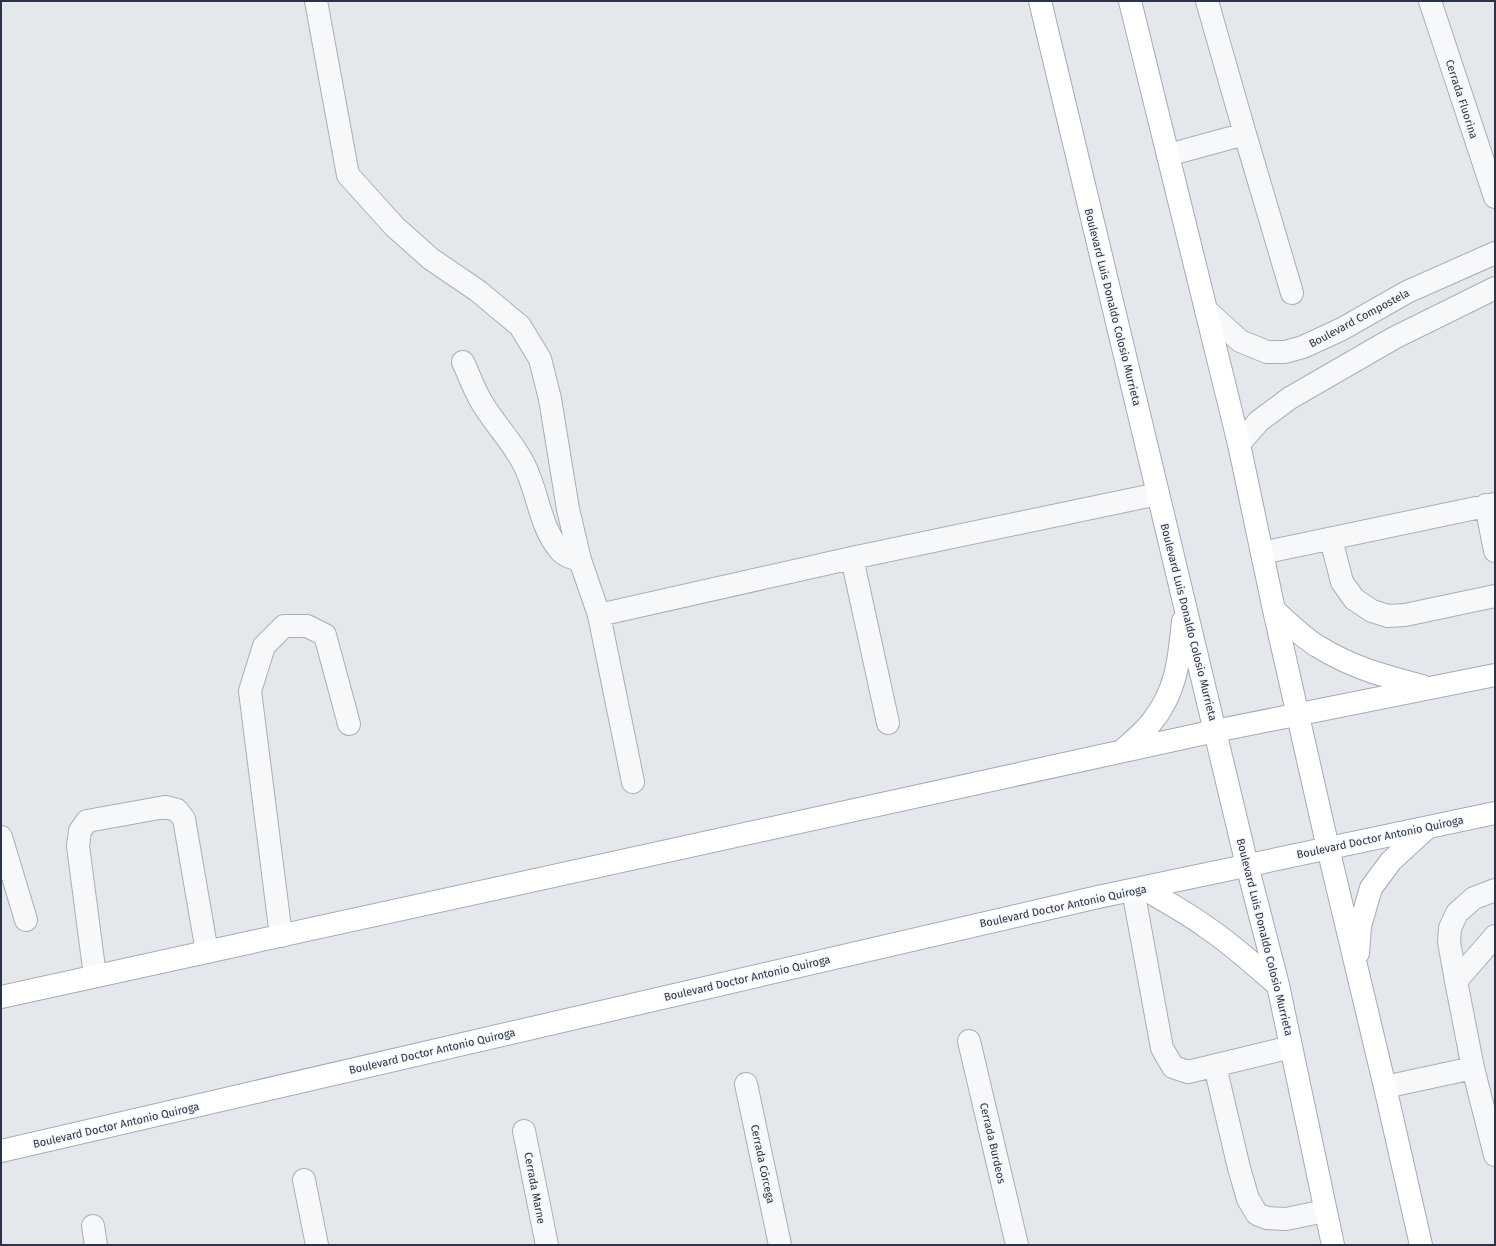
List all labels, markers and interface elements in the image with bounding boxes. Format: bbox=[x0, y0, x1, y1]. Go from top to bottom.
street label: Cerrada Fluorina bbox=[1443, 58, 1480, 140]
street label: Boulevard Luis Donaldo Colosio Murrieta bbox=[1082, 207, 1143, 407]
street label: Boulevard Compostela bbox=[1307, 286, 1412, 350]
street label: Boulevard Luis Donaldo Colosio Murrieta bbox=[1158, 522, 1219, 722]
street label: Boulevard Doctor Antonio Quiroga bbox=[1295, 813, 1465, 862]
street label: Boulevard Luis Donaldo Colosio Murrieta bbox=[1234, 837, 1295, 1037]
street label: Boulevard Doctor Antonio Quiroga bbox=[978, 882, 1148, 931]
street label: Boulevard Doctor Antonio Quiroga bbox=[663, 953, 832, 1004]
street label: Boulevard Doctor Antonio Quiroga bbox=[348, 1026, 517, 1077]
street label: Boulevard Doctor Antonio Quiroga bbox=[32, 1100, 201, 1151]
street label: Cerrada Burdeos bbox=[977, 1101, 1008, 1185]
street label: Cerrada Córcega bbox=[748, 1123, 777, 1205]
street label: Cerrada Marne bbox=[521, 1151, 548, 1225]

